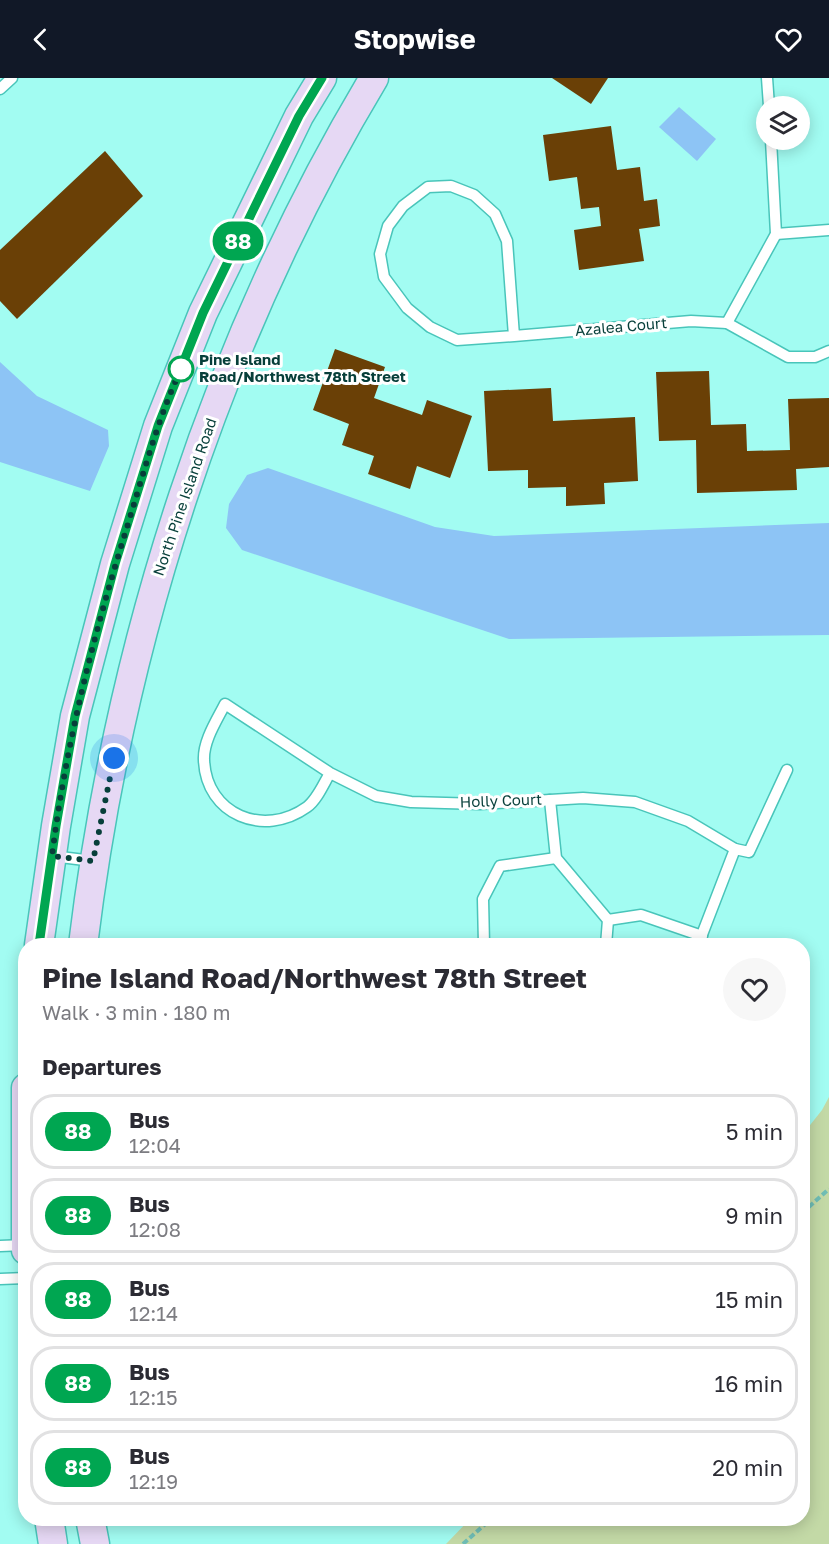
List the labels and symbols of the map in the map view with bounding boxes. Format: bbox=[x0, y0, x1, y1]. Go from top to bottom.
line badge: 88 bbox=[211, 222, 265, 260]
street label: Azalea Court bbox=[574, 313, 668, 339]
place label: Pine Island Road/Northwest 78th Street bbox=[199, 350, 406, 385]
marker: Pine Island Road/Northwest 78th Street bbox=[168, 356, 194, 382]
street label: North Pine Island Road bbox=[149, 415, 220, 578]
your location bbox=[99, 743, 129, 773]
street label: Holly Court bbox=[460, 790, 542, 810]

